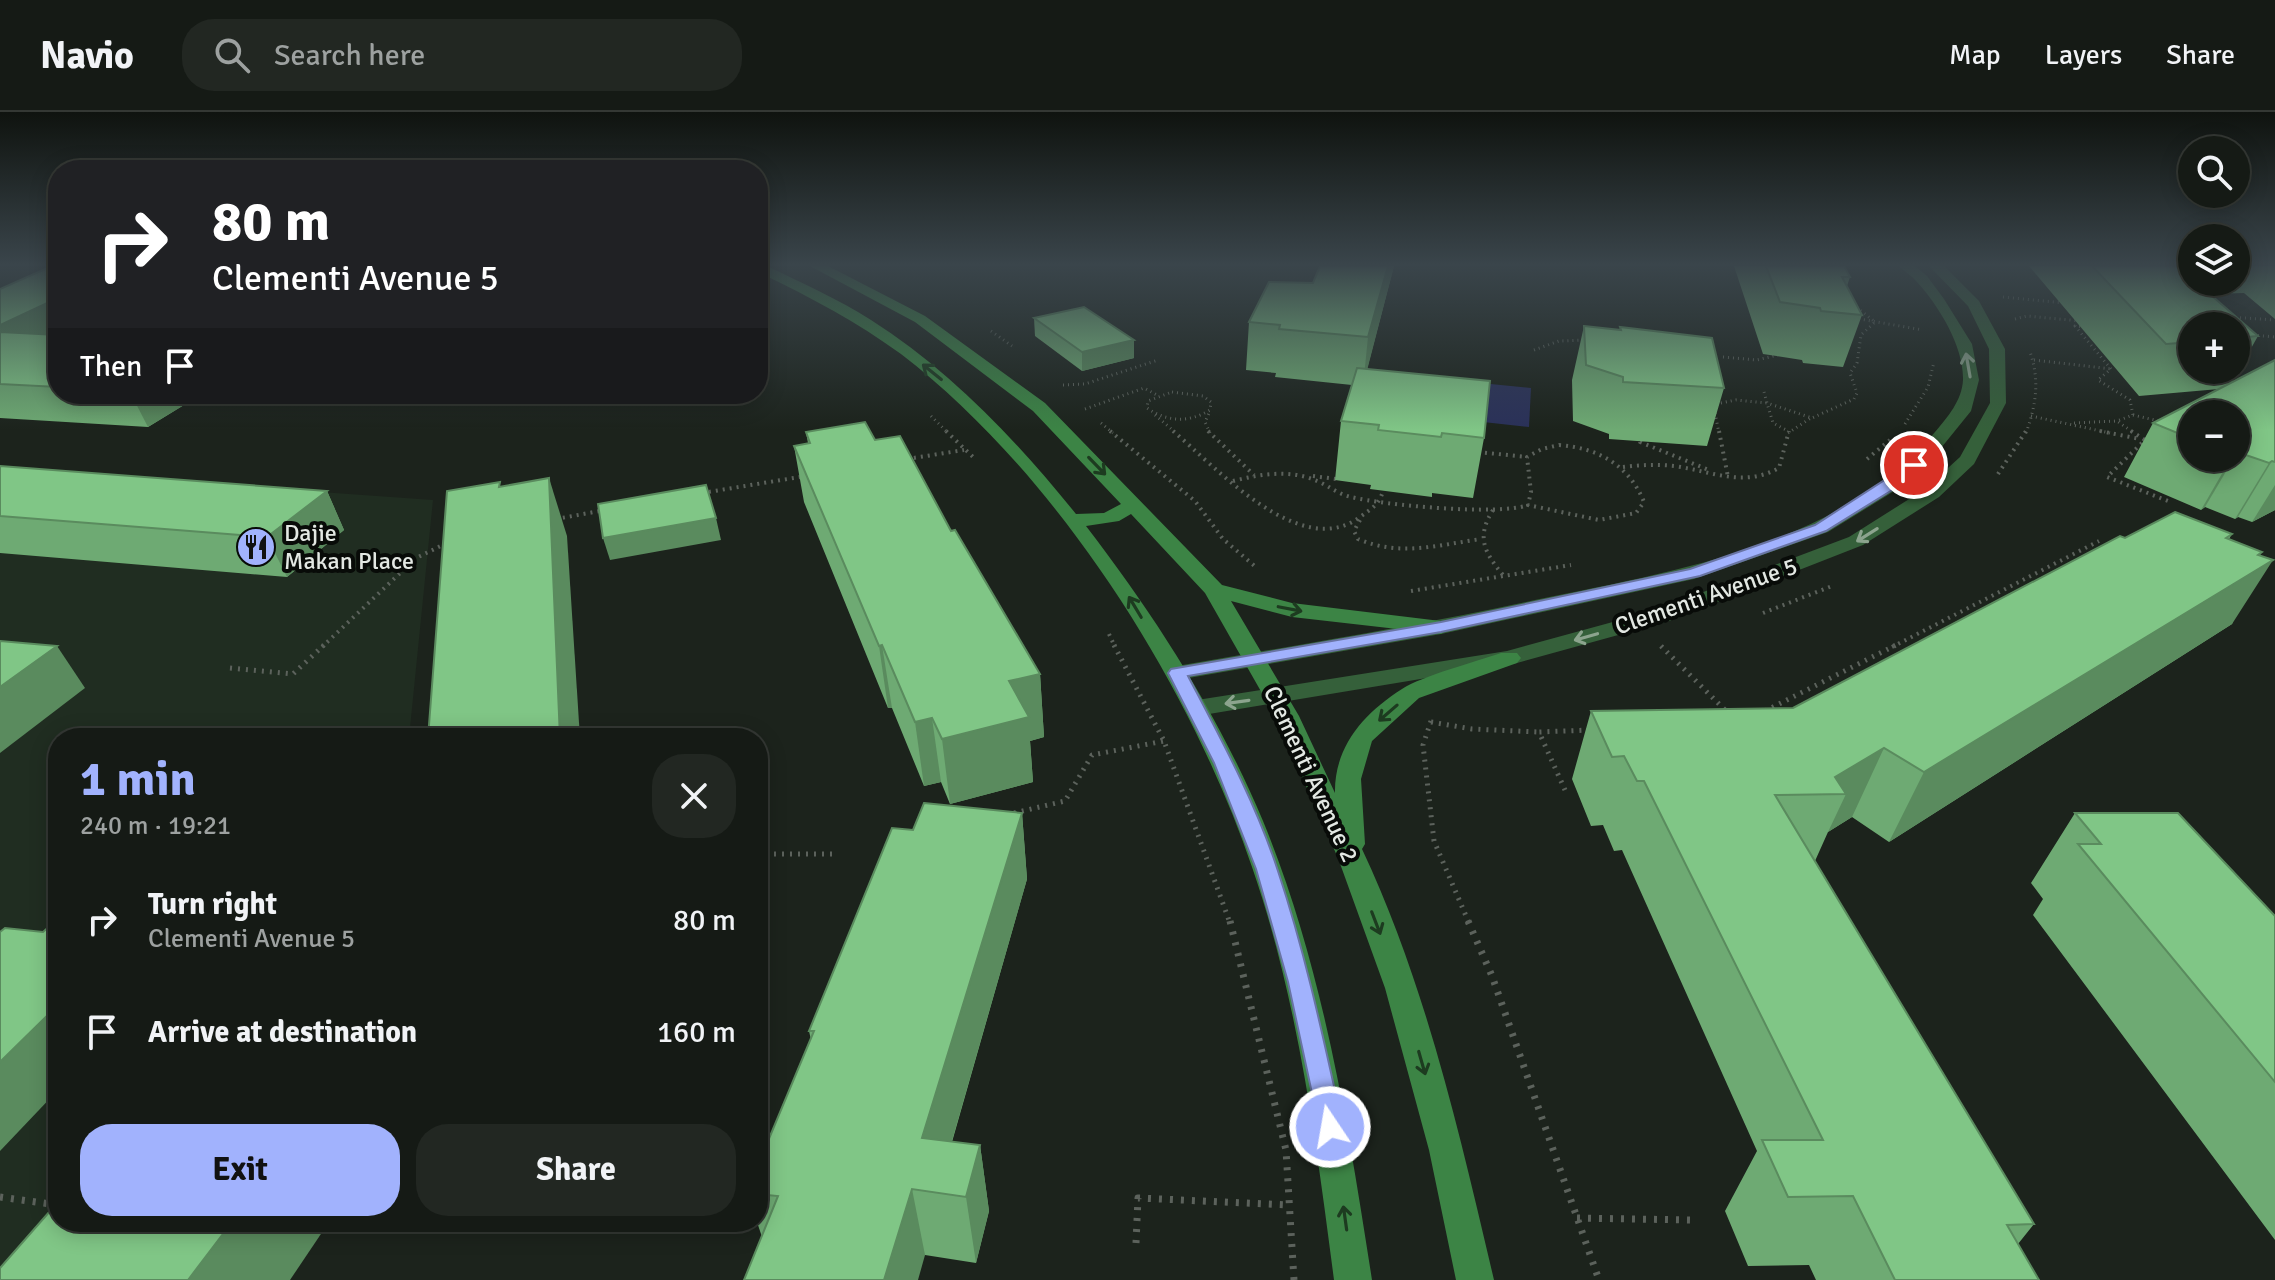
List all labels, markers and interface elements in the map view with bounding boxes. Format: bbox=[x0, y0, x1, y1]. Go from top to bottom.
search box bbox=[182, 19, 742, 91]
text: Navio bbox=[40, 32, 134, 79]
icon: search bbox=[210, 33, 254, 77]
text: Search here bbox=[274, 37, 425, 74]
text: Map bbox=[1949, 38, 2001, 72]
text: Layers bbox=[2045, 38, 2122, 72]
text: Share bbox=[2166, 38, 2235, 72]
map controls bbox=[2178, 136, 2250, 472]
button: search bbox=[2178, 136, 2250, 208]
text: 80 m bbox=[212, 187, 330, 256]
icon: right bbox=[80, 192, 184, 296]
button: layers bbox=[2178, 224, 2250, 296]
text: Clementi Avenue 5 bbox=[212, 256, 499, 301]
button: + bbox=[2178, 312, 2250, 384]
icon: arrive bbox=[158, 344, 202, 388]
text: Then bbox=[80, 348, 142, 385]
one-way arrow bbox=[1960, 353, 1975, 378]
one-way arrow bbox=[922, 364, 943, 381]
button: − bbox=[2178, 400, 2250, 472]
pin bbox=[1880, 431, 1948, 499]
icon: arrive bbox=[1892, 443, 1936, 487]
one-way arrow bbox=[1087, 456, 1105, 476]
place label: Dajie Makan Place bbox=[284, 518, 414, 576]
restaurant icon: Dajie Makan Place bbox=[235, 526, 277, 568]
one-way arrow bbox=[1856, 526, 1878, 543]
street label: Clementi Avenue 5 bbox=[1611, 551, 1801, 641]
one-way arrow bbox=[1127, 596, 1143, 619]
one-way arrow bbox=[1277, 602, 1302, 617]
one-way arrow bbox=[1573, 630, 1599, 645]
street label: Clementi Avenue 2 bbox=[1257, 681, 1365, 867]
one-way arrow bbox=[1225, 695, 1250, 710]
one-way arrow bbox=[1379, 703, 1399, 721]
text: 1 min bbox=[80, 750, 196, 809]
button: close bbox=[652, 754, 736, 838]
text: 240 m · 19:21 bbox=[80, 810, 231, 842]
text: Turn right bbox=[148, 886, 277, 923]
icon: right bbox=[80, 898, 124, 942]
text: 80 m bbox=[673, 902, 736, 939]
one-way arrow bbox=[1370, 910, 1385, 935]
text: Clementi Avenue 5 bbox=[148, 923, 355, 955]
icon: arrive bbox=[80, 1010, 124, 1054]
text: Arrive at destination bbox=[148, 1014, 417, 1051]
text: 160 m bbox=[657, 1014, 736, 1051]
one-way arrow bbox=[1415, 1050, 1430, 1076]
position arrow bbox=[1288, 1085, 1372, 1169]
button: Exit bbox=[80, 1124, 400, 1216]
button: Share bbox=[416, 1124, 736, 1216]
one-way arrow bbox=[1337, 1206, 1352, 1231]

